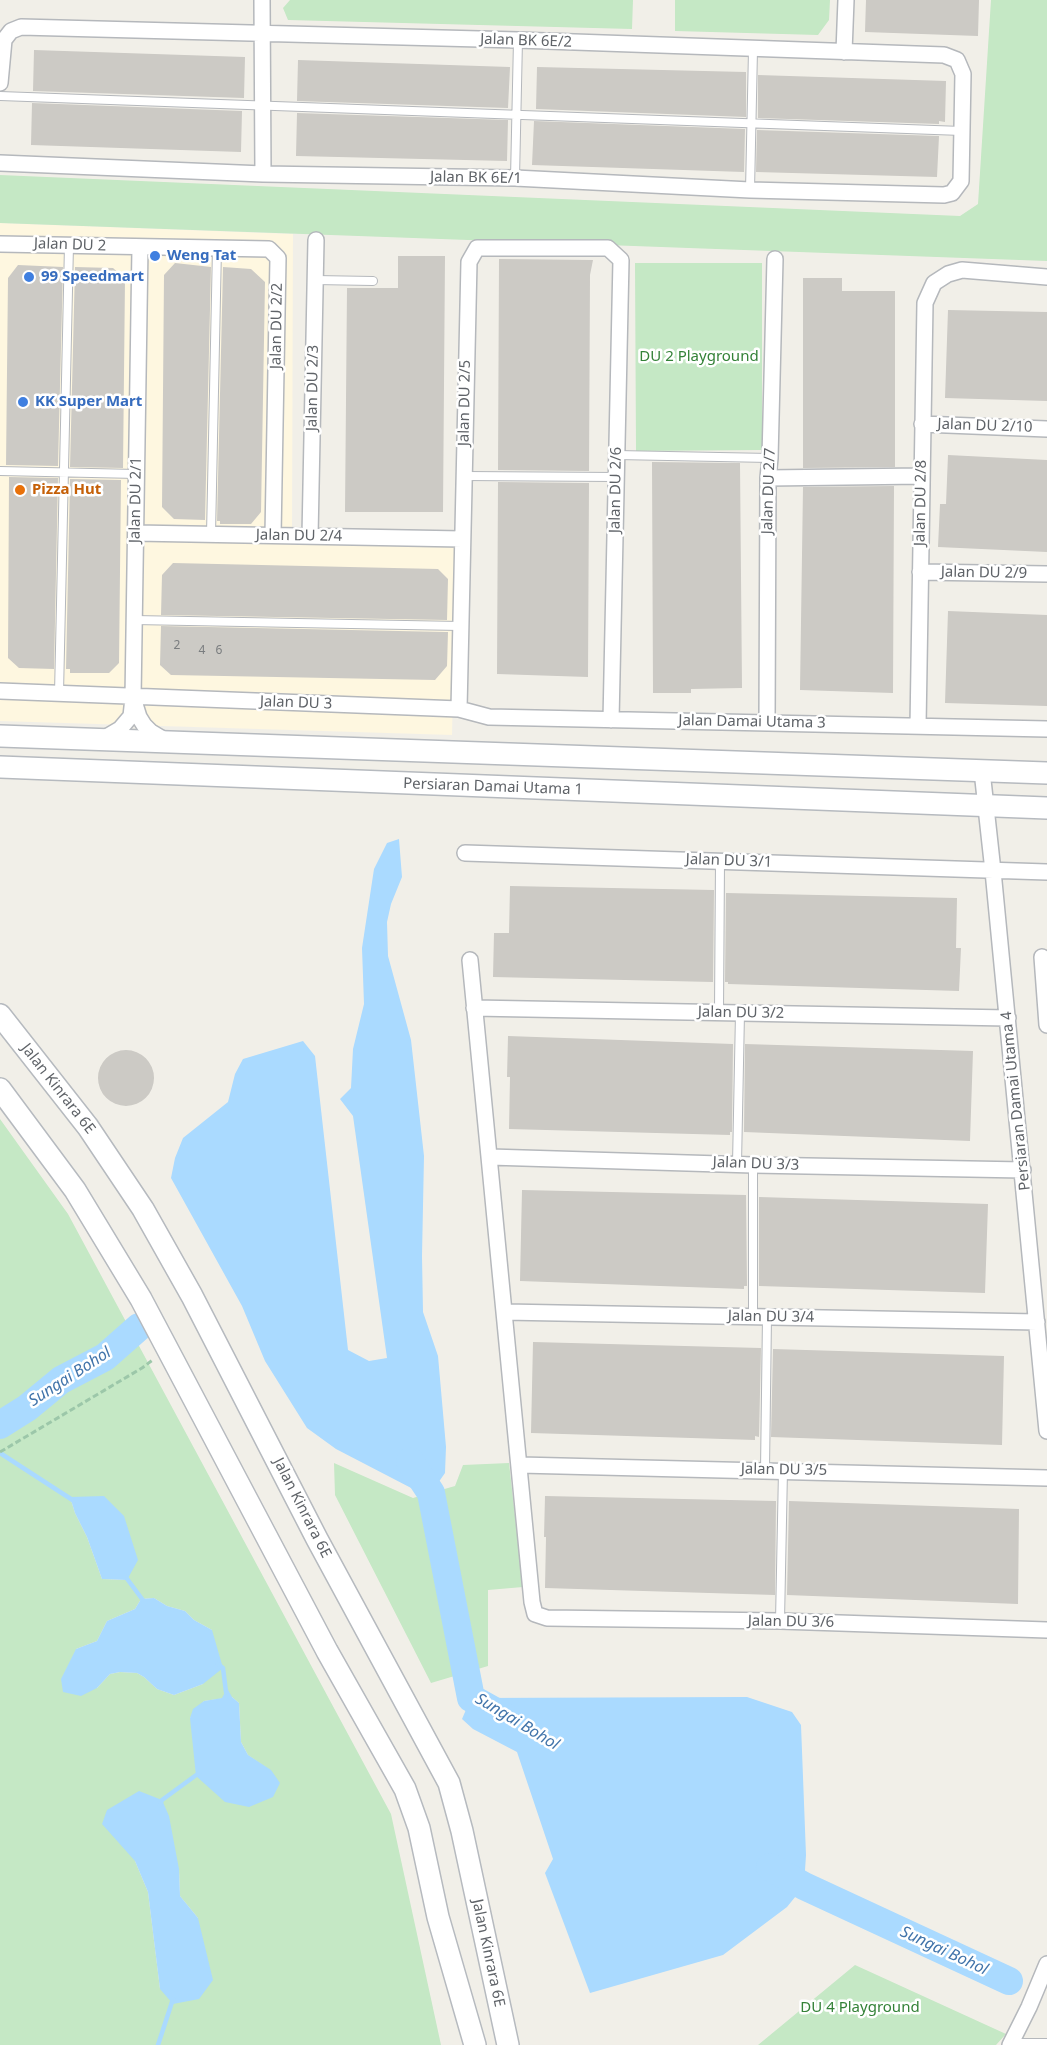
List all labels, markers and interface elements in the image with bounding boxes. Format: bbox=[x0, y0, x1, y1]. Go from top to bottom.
street label: Jalan BK 6E/2 bbox=[480, 30, 572, 52]
street label: Jalan BK 6E/1 bbox=[430, 168, 522, 188]
street label: Jalan DU 2 bbox=[34, 235, 106, 255]
place label: Weng Tat bbox=[167, 247, 236, 265]
marker: Weng Tat bbox=[148, 249, 162, 263]
place label: 99 Speedmart bbox=[41, 268, 144, 286]
marker: 99 Speedmart bbox=[22, 270, 36, 284]
street label: Jalan DU 2/2 bbox=[267, 283, 287, 369]
street label: Jalan DU 2/3 bbox=[303, 345, 323, 431]
park label: DU 2 Playground bbox=[639, 348, 759, 366]
street label: Jalan DU 2/5 bbox=[455, 360, 475, 446]
place label: KK Super Mart bbox=[35, 393, 142, 411]
marker: KK Super Mart bbox=[16, 395, 30, 409]
street label: Jalan DU 2/10 bbox=[937, 415, 1033, 437]
street label: Jalan DU 2/6 bbox=[606, 447, 626, 533]
street label: Jalan DU 2/7 bbox=[758, 447, 780, 535]
street label: Jalan DU 2/1 bbox=[126, 457, 146, 543]
street label: Jalan DU 2/8 bbox=[911, 460, 931, 546]
place label: Pizza Hut bbox=[32, 481, 101, 499]
marker: Pizza Hut bbox=[13, 483, 27, 497]
street label: Jalan DU 2/4 bbox=[256, 526, 342, 546]
street label: Jalan DU 2/9 bbox=[941, 563, 1027, 583]
house number: 2 bbox=[174, 639, 180, 653]
house number: 4 bbox=[199, 644, 205, 658]
house number: 6 bbox=[216, 644, 222, 658]
street label: Jalan DU 3 bbox=[260, 693, 332, 713]
street label: Jalan Damai Utama 3 bbox=[678, 712, 826, 732]
street label: Persiaran Damai Utama 1 bbox=[403, 775, 583, 799]
street label: Jalan DU 3/1 bbox=[685, 850, 773, 872]
street label: Jalan DU 3/2 bbox=[698, 1003, 784, 1023]
street label: Persiaran Damai Utama 4 bbox=[998, 1011, 1034, 1191]
street label: Jalan Kinrara 6E bbox=[17, 1040, 99, 1138]
street label: Jalan DU 3/3 bbox=[712, 1153, 800, 1175]
street label: Jalan DU 3/4 bbox=[728, 1307, 814, 1327]
water label: Sungai Bohol bbox=[25, 1343, 115, 1411]
street label: Jalan Kinrara 6E bbox=[269, 1455, 335, 1561]
street label: Jalan DU 3/5 bbox=[741, 1460, 827, 1480]
street label: Jalan DU 3/6 bbox=[748, 1612, 834, 1632]
water label: Sungai Bohol bbox=[472, 1689, 562, 1755]
street label: Jalan Kinrara 6E bbox=[468, 1897, 508, 2009]
water label: Sungai Bohol bbox=[897, 1922, 991, 1980]
park label: DU 4 Playground bbox=[800, 1999, 920, 2017]

